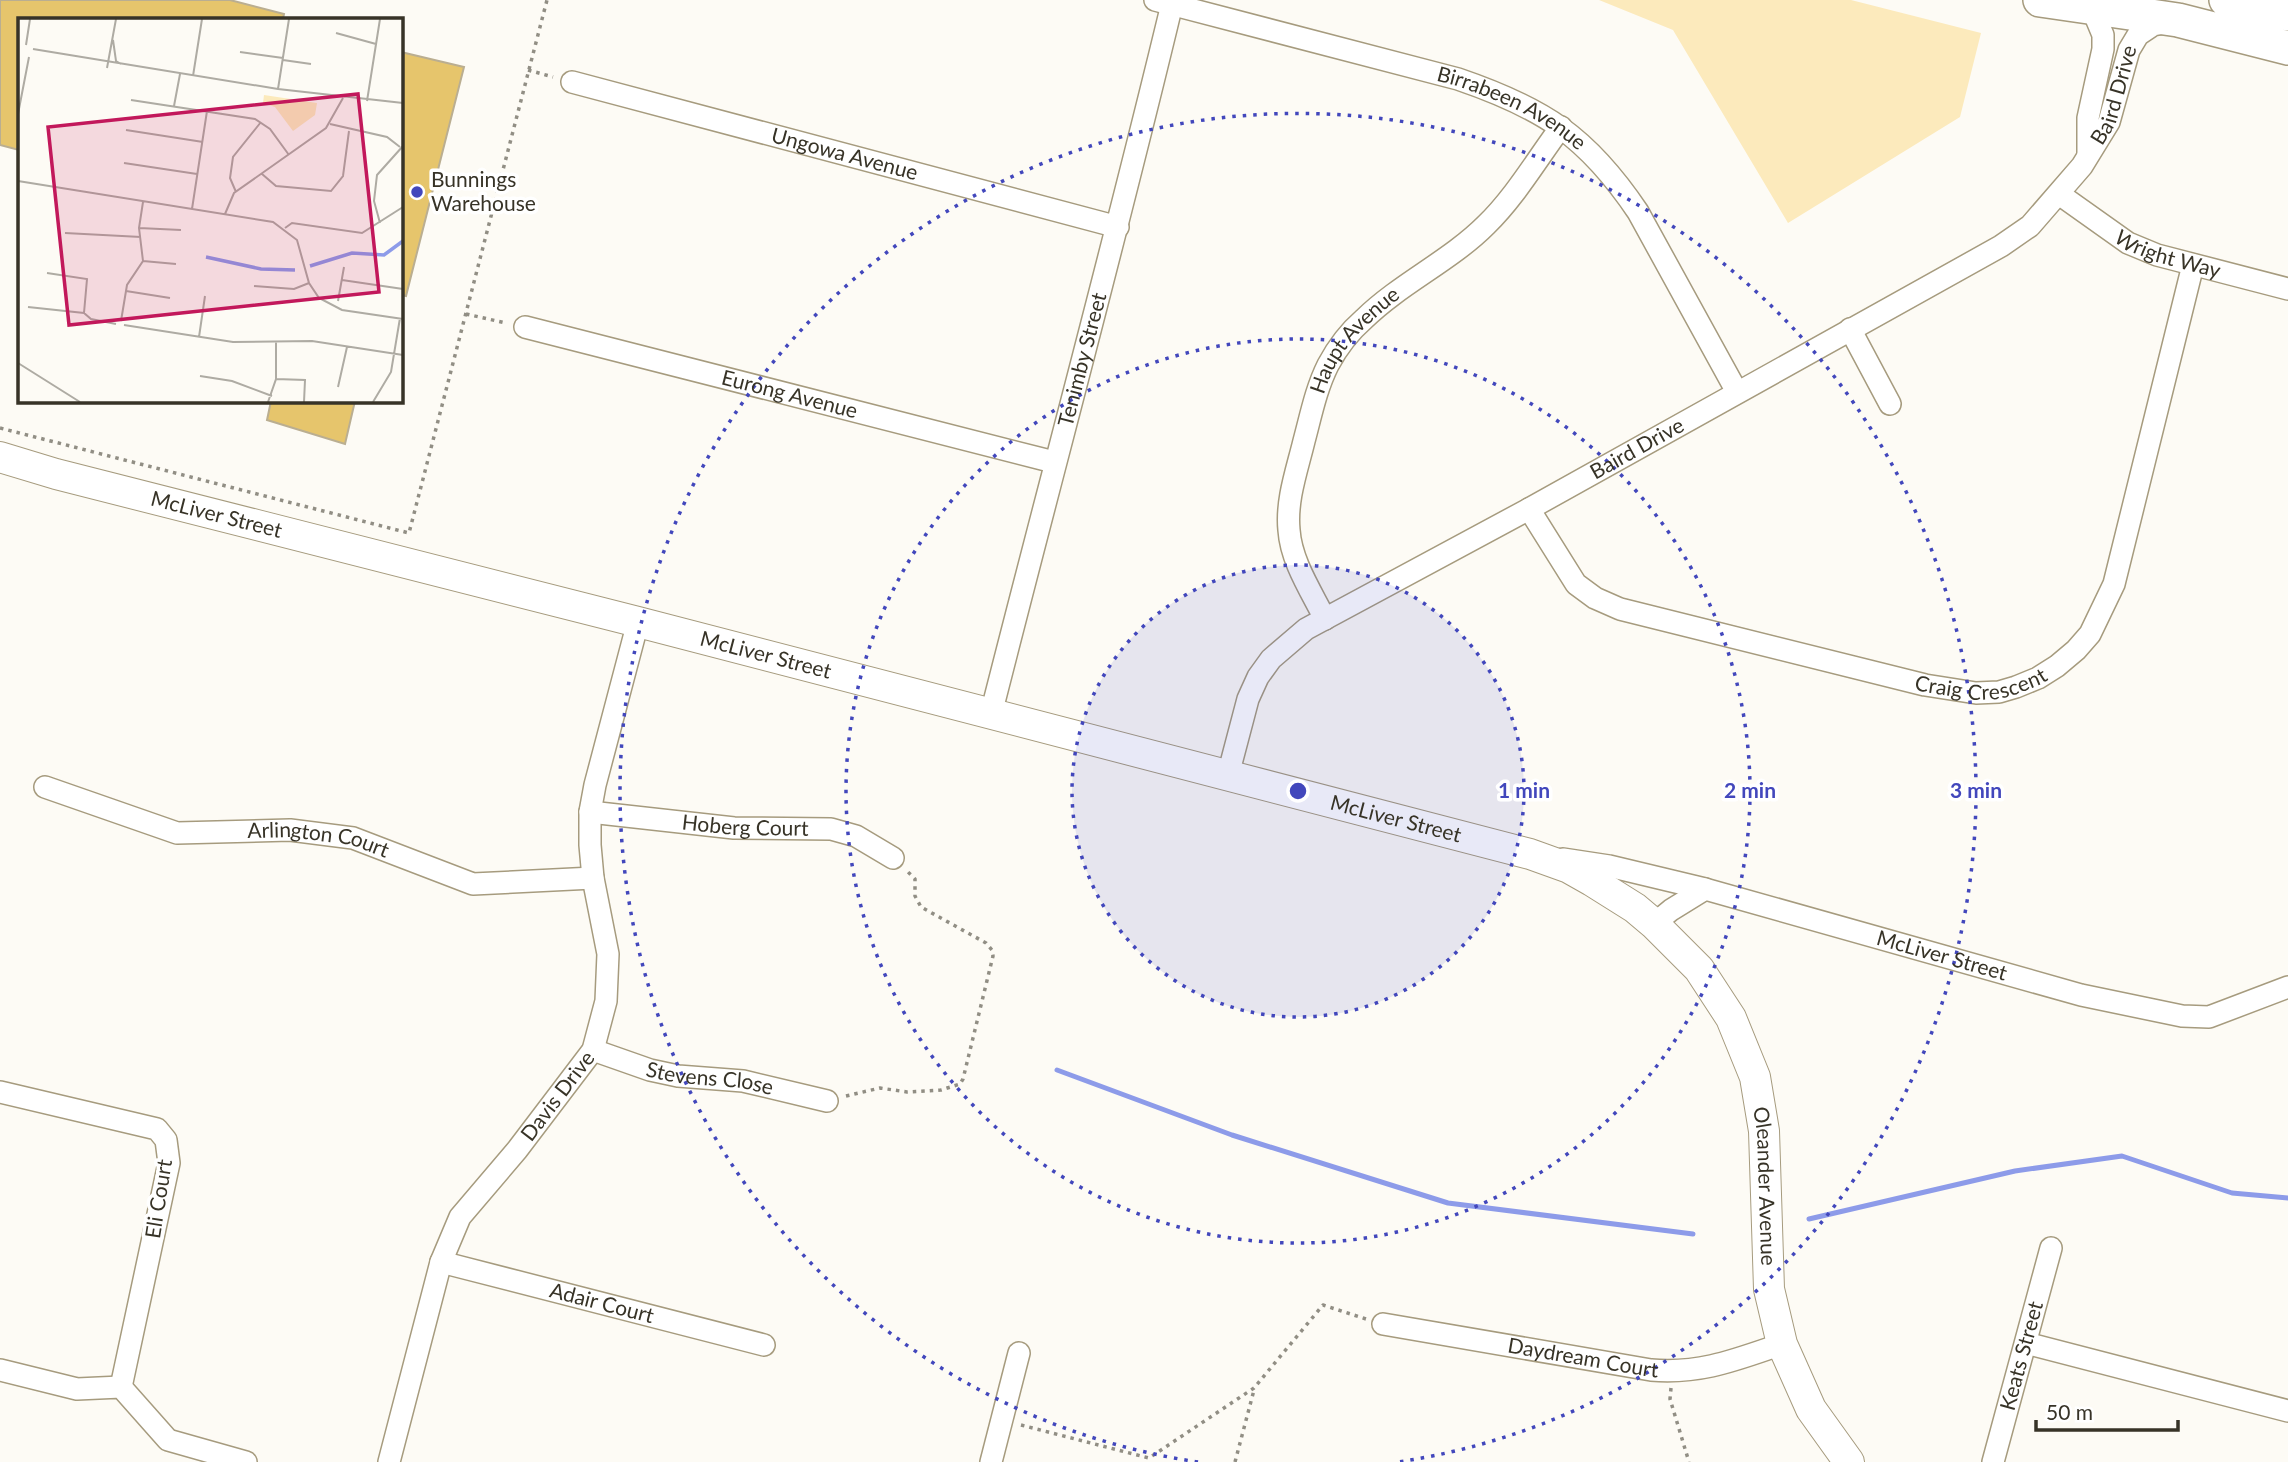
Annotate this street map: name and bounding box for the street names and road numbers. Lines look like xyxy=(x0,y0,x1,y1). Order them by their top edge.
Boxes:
street label: Baird Drive xyxy=(2084,42,2141,149)
street label: Birrabeen Avenue xyxy=(1435,60,1592,154)
street label: Ungowa Avenue xyxy=(769,122,921,184)
street label: Wright Way xyxy=(2110,224,2224,282)
street label: Haupt Avenue xyxy=(1304,281,1403,396)
street label: Tenimby Street xyxy=(1052,289,1111,429)
street label: Eurong Avenue xyxy=(719,364,861,422)
street label: Baird Drive xyxy=(1585,411,1688,484)
street label: McLiver Street xyxy=(148,485,285,542)
street label: McLiver Street xyxy=(698,625,835,683)
street label: Craig Crescent xyxy=(1913,661,2051,705)
street label: McLiver Street xyxy=(1328,789,1465,847)
street label: Hoberg Court xyxy=(681,808,809,840)
street label: Arlington Court xyxy=(247,816,393,862)
street label: McLiver Street xyxy=(1874,924,2011,985)
street label: Davis Drive xyxy=(515,1045,599,1145)
street label: Stevens Close xyxy=(644,1056,776,1099)
street label: Oleander Avenue xyxy=(1749,1105,1782,1266)
street label: Eli Court xyxy=(139,1157,176,1240)
street label: Adair Court xyxy=(547,1277,657,1327)
street label: Keats Street xyxy=(1994,1298,2047,1413)
street label: Daydream Court xyxy=(1506,1332,1660,1382)

